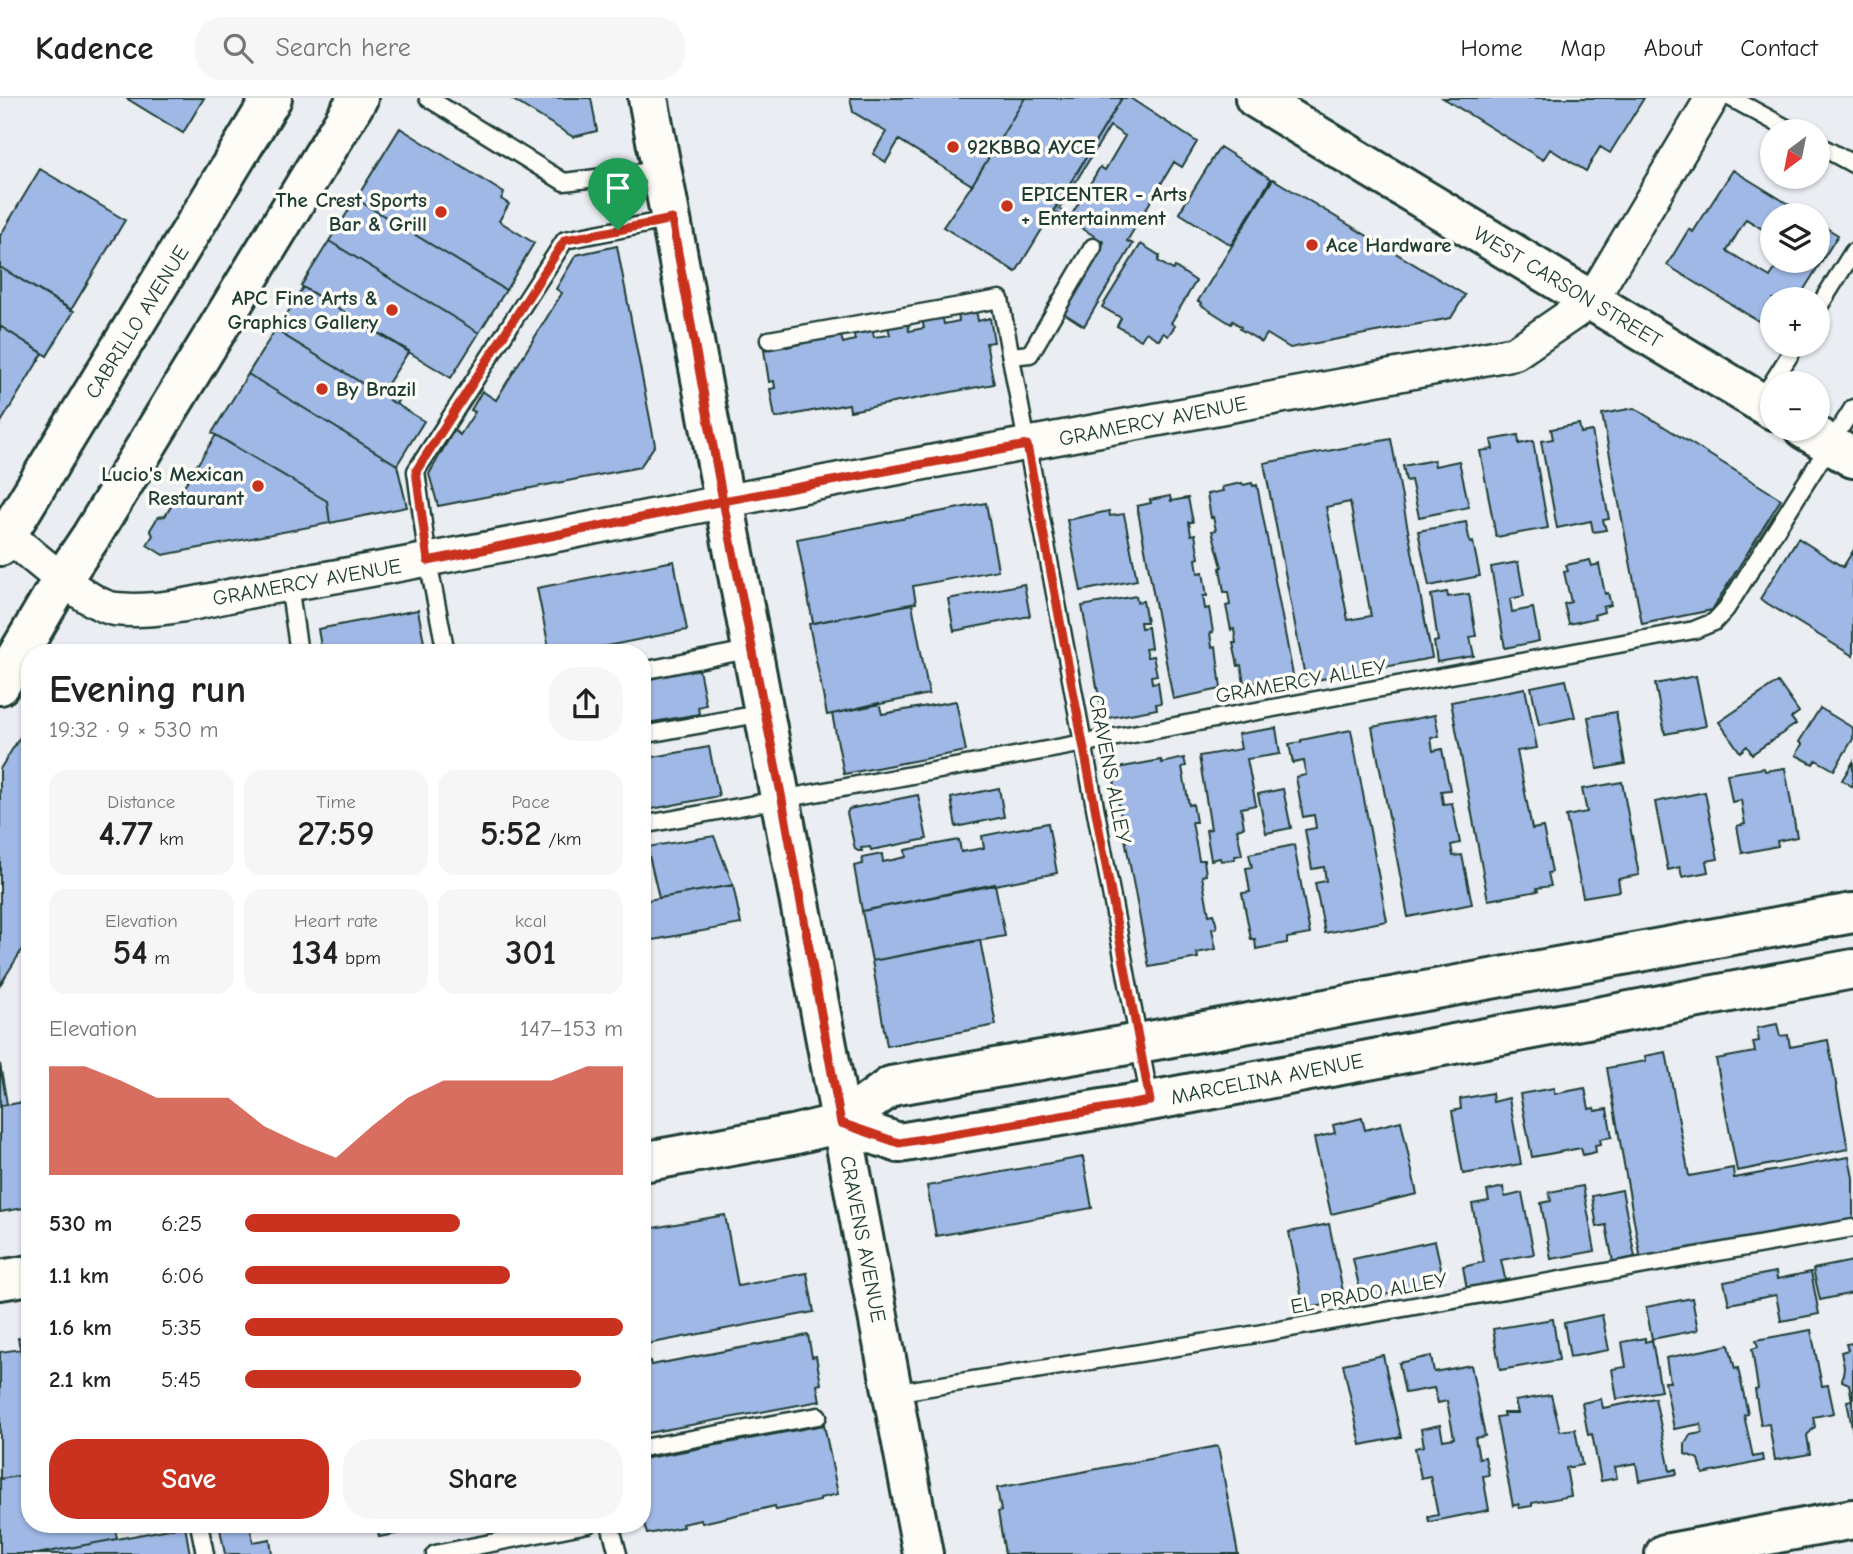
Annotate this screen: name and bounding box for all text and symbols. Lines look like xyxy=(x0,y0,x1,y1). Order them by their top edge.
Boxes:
search box xyxy=(195,17,685,80)
text: Kadence xyxy=(35,29,153,67)
icon: search xyxy=(219,29,257,67)
text: Search here xyxy=(275,33,411,63)
text: Home xyxy=(1461,34,1522,62)
text: Map xyxy=(1560,34,1606,62)
text: About xyxy=(1644,34,1702,62)
text: Contact xyxy=(1740,34,1818,62)
north arrow xyxy=(1760,119,1830,189)
map controls xyxy=(1760,119,1830,441)
place label: 92KBBQ AYCE xyxy=(967,135,1096,159)
marker: 92KBBQ AYCE xyxy=(945,139,961,155)
pin xyxy=(588,158,648,230)
icon: arrive xyxy=(599,169,637,207)
place label: EPICENTER - Arts + Entertainment xyxy=(1021,182,1187,230)
place label: The Crest Sports Bar & Grill xyxy=(276,188,427,236)
marker: EPICENTER - Arts + Entertainment xyxy=(999,198,1015,214)
button: layers xyxy=(1760,203,1830,273)
marker: The Crest Sports Bar & Grill xyxy=(433,204,449,220)
street label: WEST CARSON STREET xyxy=(1470,221,1666,353)
place label: Ace Hardware xyxy=(1326,233,1452,257)
marker: Ace Hardware xyxy=(1304,237,1320,253)
street label: CABRILLO AVENUE xyxy=(80,241,194,403)
place label: APC Fine Arts & Graphics Gallery xyxy=(227,286,378,334)
button: + xyxy=(1760,287,1830,357)
marker: APC Fine Arts & Graphics Gallery xyxy=(384,302,400,318)
button: − xyxy=(1760,371,1830,441)
place label: By Brazil xyxy=(336,377,416,401)
marker: By Brazil xyxy=(314,381,330,397)
street label: GRAMERCY AVENUE xyxy=(1057,391,1249,451)
place label: Lucio's Mexican Restaurant xyxy=(101,462,245,510)
marker: Lucio's Mexican Restaurant xyxy=(250,478,266,494)
street label: GRAMERCY AVENUE xyxy=(211,554,403,610)
street label: GRAMERCY ALLEY xyxy=(1214,654,1389,708)
button: share xyxy=(549,667,623,741)
text: Evening run xyxy=(49,668,246,712)
street label: CRAVENS ALLEY xyxy=(1084,692,1136,846)
text: 19:32 · 9 × 530 m xyxy=(49,716,219,743)
text: Distance xyxy=(107,791,175,813)
text: Time xyxy=(316,791,356,813)
text: Pace xyxy=(512,791,550,813)
text: 4.77 xyxy=(99,813,153,854)
text: 27:59 xyxy=(298,813,374,854)
text: 5:52 xyxy=(480,813,542,854)
text: km xyxy=(153,828,184,850)
text: /km xyxy=(542,828,581,850)
text: Elevation xyxy=(105,910,178,932)
text: Heart rate xyxy=(294,910,378,932)
text: kcal xyxy=(515,910,547,932)
text: 54 xyxy=(113,932,148,973)
text: 134 xyxy=(291,932,339,973)
text: 301 xyxy=(505,932,556,973)
text: m xyxy=(148,947,170,969)
text: bpm xyxy=(339,947,381,969)
text: Elevation xyxy=(49,1015,137,1042)
text: 147–153 m xyxy=(520,1015,623,1042)
street label: MARCELINA AVENUE xyxy=(1169,1049,1365,1109)
street label: CRAVENS AVENUE xyxy=(835,1154,891,1324)
text: 530 m xyxy=(49,1210,112,1237)
text: 6:25 xyxy=(161,1210,202,1237)
text: 1.1 km xyxy=(49,1262,109,1289)
text: 6:06 xyxy=(161,1262,204,1289)
street label: EL PRADO ALLEY xyxy=(1289,1267,1450,1319)
text: 1.6 km xyxy=(49,1314,112,1341)
text: 5:35 xyxy=(161,1314,202,1341)
text: 2.1 km xyxy=(49,1366,111,1393)
text: 5:45 xyxy=(161,1366,201,1393)
button: Save xyxy=(49,1439,329,1519)
button: Share xyxy=(343,1439,623,1519)

